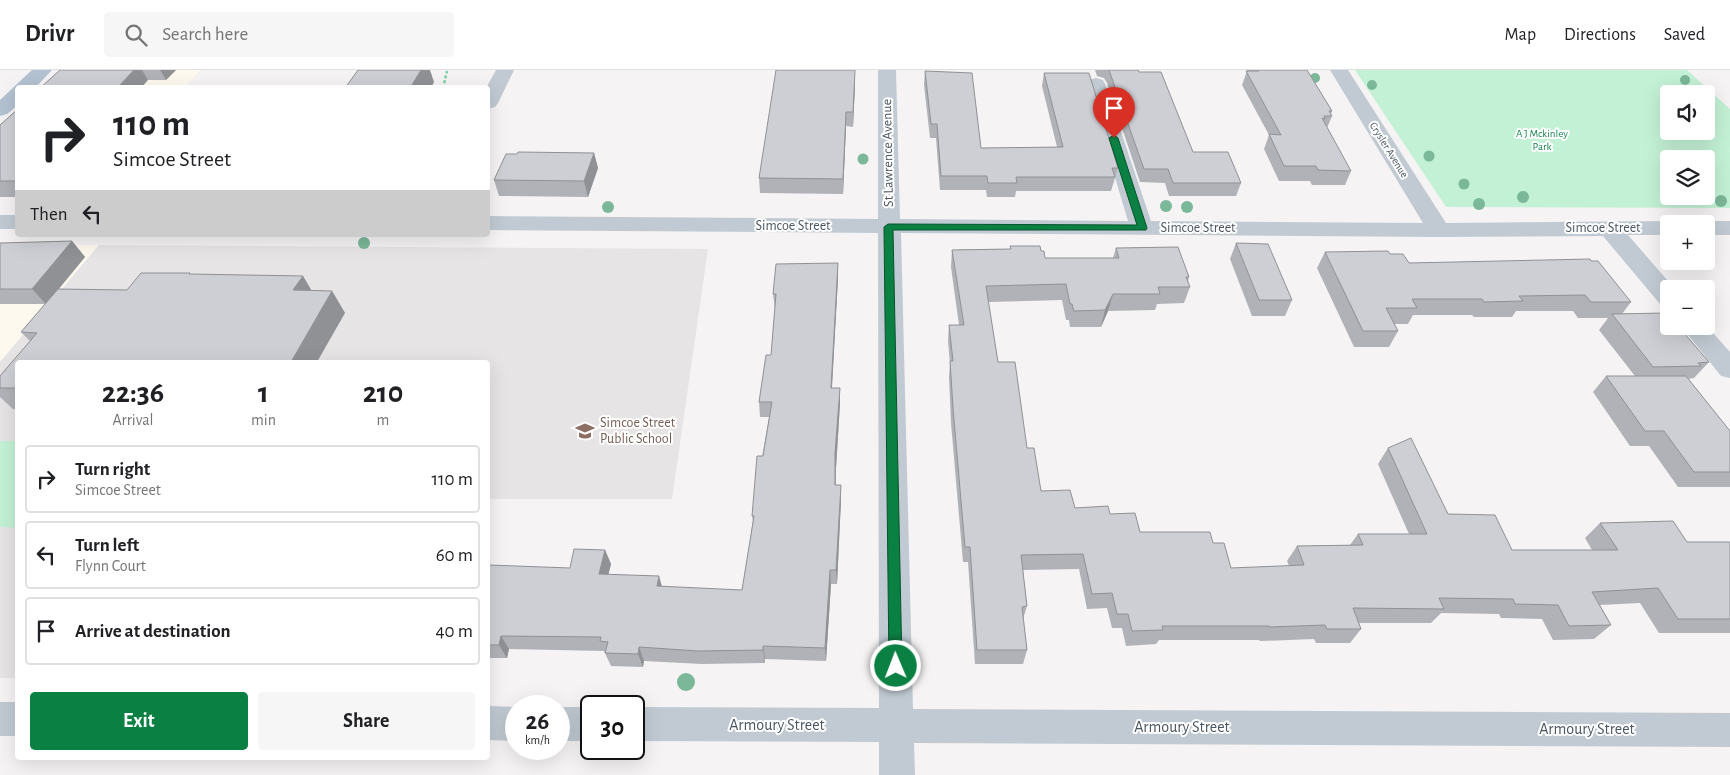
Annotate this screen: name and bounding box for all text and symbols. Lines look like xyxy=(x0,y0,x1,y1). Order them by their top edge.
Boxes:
search box xyxy=(104,12,454,57)
icon: search xyxy=(122,21,150,49)
text: Drivr xyxy=(25,22,74,46)
text: Search here xyxy=(162,25,248,44)
text: Map xyxy=(1505,26,1536,44)
text: Directions xyxy=(1564,26,1636,44)
text: Saved xyxy=(1664,26,1705,44)
map controls xyxy=(1660,85,1715,335)
button: sound xyxy=(1660,85,1715,140)
pin xyxy=(1093,87,1135,138)
icon: arrive xyxy=(1100,94,1128,122)
street label: St Lawrence Avenue xyxy=(880,99,896,207)
icon: right xyxy=(30,105,95,170)
text: 110 m xyxy=(113,107,190,142)
street label: Crysler Avenue xyxy=(1368,120,1410,180)
park label: A J Mckinley Park xyxy=(1516,128,1568,152)
text: Simcoe Street xyxy=(113,148,231,170)
button: layers xyxy=(1660,150,1715,205)
icon: left xyxy=(78,200,106,228)
text: Then xyxy=(30,205,68,224)
button: + xyxy=(1660,215,1715,270)
street label: Simcoe Street xyxy=(755,219,831,233)
street label: Simcoe Street xyxy=(1160,221,1236,235)
street label: Simcoe Street xyxy=(1565,221,1641,235)
button: − xyxy=(1660,280,1715,335)
text: 22:36 xyxy=(102,378,164,408)
text: 1 xyxy=(258,378,269,408)
text: 210 xyxy=(363,378,403,408)
text: Arrival xyxy=(112,412,154,428)
text: min xyxy=(251,412,276,428)
text: m xyxy=(377,412,389,428)
place label: Simcoe Street Public School xyxy=(600,416,676,446)
school or university icon: Simcoe Street Public School xyxy=(574,420,596,442)
text: Turn right xyxy=(75,460,150,479)
icon: right xyxy=(32,465,60,493)
text: 110 m xyxy=(432,470,473,489)
text: Simcoe Street xyxy=(75,482,161,498)
text: Turn left xyxy=(75,536,139,555)
icon: left xyxy=(32,541,60,569)
text: 60 m xyxy=(436,546,473,565)
text: Flynn Court xyxy=(75,558,146,574)
icon: arrive xyxy=(32,617,60,645)
text: Arrive at destination xyxy=(75,622,231,641)
text: 40 m xyxy=(435,622,473,641)
position arrow xyxy=(869,639,921,691)
button: Exit xyxy=(30,692,248,750)
button: Share xyxy=(258,692,475,750)
speed limit sign: 30 xyxy=(580,695,645,760)
text: 26 xyxy=(526,709,549,734)
street label: Armoury Street xyxy=(729,717,825,734)
street label: Armoury Street xyxy=(1134,719,1230,736)
street label: Armoury Street xyxy=(1539,721,1635,738)
text: km/h xyxy=(525,734,550,746)

